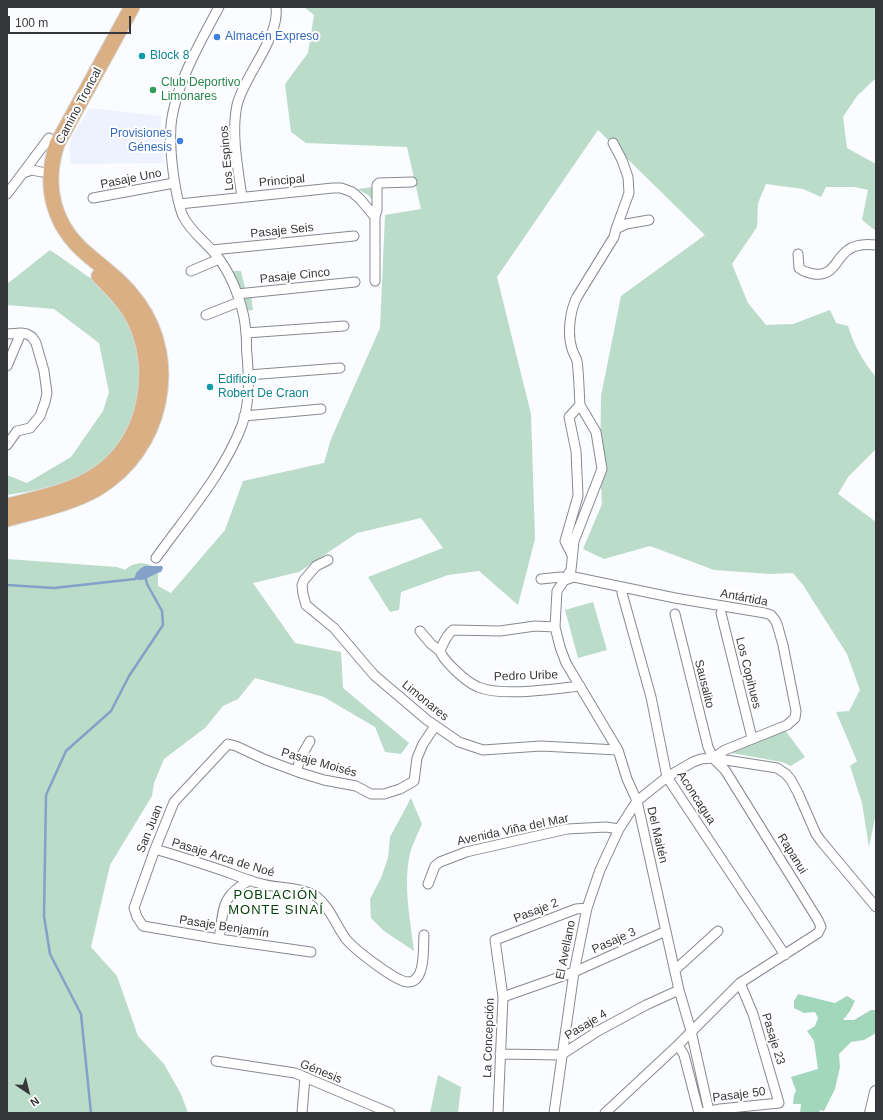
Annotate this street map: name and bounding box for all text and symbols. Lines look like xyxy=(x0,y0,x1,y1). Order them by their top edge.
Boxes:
scale bar xyxy=(10,8,133,34)
text: 100 m xyxy=(15,16,48,30)
place label: Almacén Expreso xyxy=(225,30,319,44)
marker: Almacén Expreso xyxy=(212,32,222,42)
place label: Block 8 xyxy=(150,49,189,63)
marker: Block 8 xyxy=(137,51,147,61)
street label: Camino Troncal xyxy=(53,65,105,147)
place label: Club Deportivo Limonares xyxy=(161,76,240,104)
marker: Club Deportivo Limonares xyxy=(148,85,158,95)
street label: Los Espinos xyxy=(217,125,237,191)
place label: Provisiones Génesis xyxy=(110,127,172,155)
marker: Provisiones Génesis xyxy=(175,136,185,146)
street label: Pasaje Uno xyxy=(99,166,163,192)
street label: Principal xyxy=(258,172,306,190)
street label: Pasaje Seis xyxy=(250,221,314,241)
street label: Pasaje Cinco xyxy=(259,265,331,287)
place label: Edificio Robert De Craon xyxy=(218,373,309,401)
marker: Edificio Robert De Craon xyxy=(205,382,215,392)
street label: Antártida xyxy=(719,586,769,610)
street label: Los Copihues xyxy=(732,636,764,710)
street label: Sausalito xyxy=(691,658,717,710)
street label: Pedro Uribe xyxy=(494,668,558,684)
street label: Limonares xyxy=(399,678,451,724)
street label: Pasaje Moisés xyxy=(280,745,358,781)
street label: Aconcagua xyxy=(674,769,718,827)
street label: San Juan xyxy=(134,803,166,855)
street label: Del Maitén xyxy=(644,805,670,865)
street label: Avenida Viña del Mar xyxy=(456,811,570,849)
street label: Rapanui xyxy=(774,831,810,877)
street label: Pasaje Arca de Noé xyxy=(170,836,276,880)
district label: POBLACIÓN MONTE SINAÍ xyxy=(228,887,324,918)
street label: Pasaje 2 xyxy=(512,896,560,926)
street label: Pasaje Benjamín xyxy=(178,913,270,941)
street label: El Avellano xyxy=(553,919,579,981)
street label: Pasaje 3 xyxy=(590,925,638,957)
street label: La Concepción xyxy=(480,998,498,1078)
street label: Pasaje 4 xyxy=(562,1007,610,1043)
street label: Pasaje 23 xyxy=(758,1011,788,1067)
street label: Génesis xyxy=(298,1057,344,1087)
north arrow xyxy=(8,1072,48,1112)
street label: Pasaje 50 xyxy=(712,1085,766,1105)
text: N xyxy=(28,1095,42,1109)

